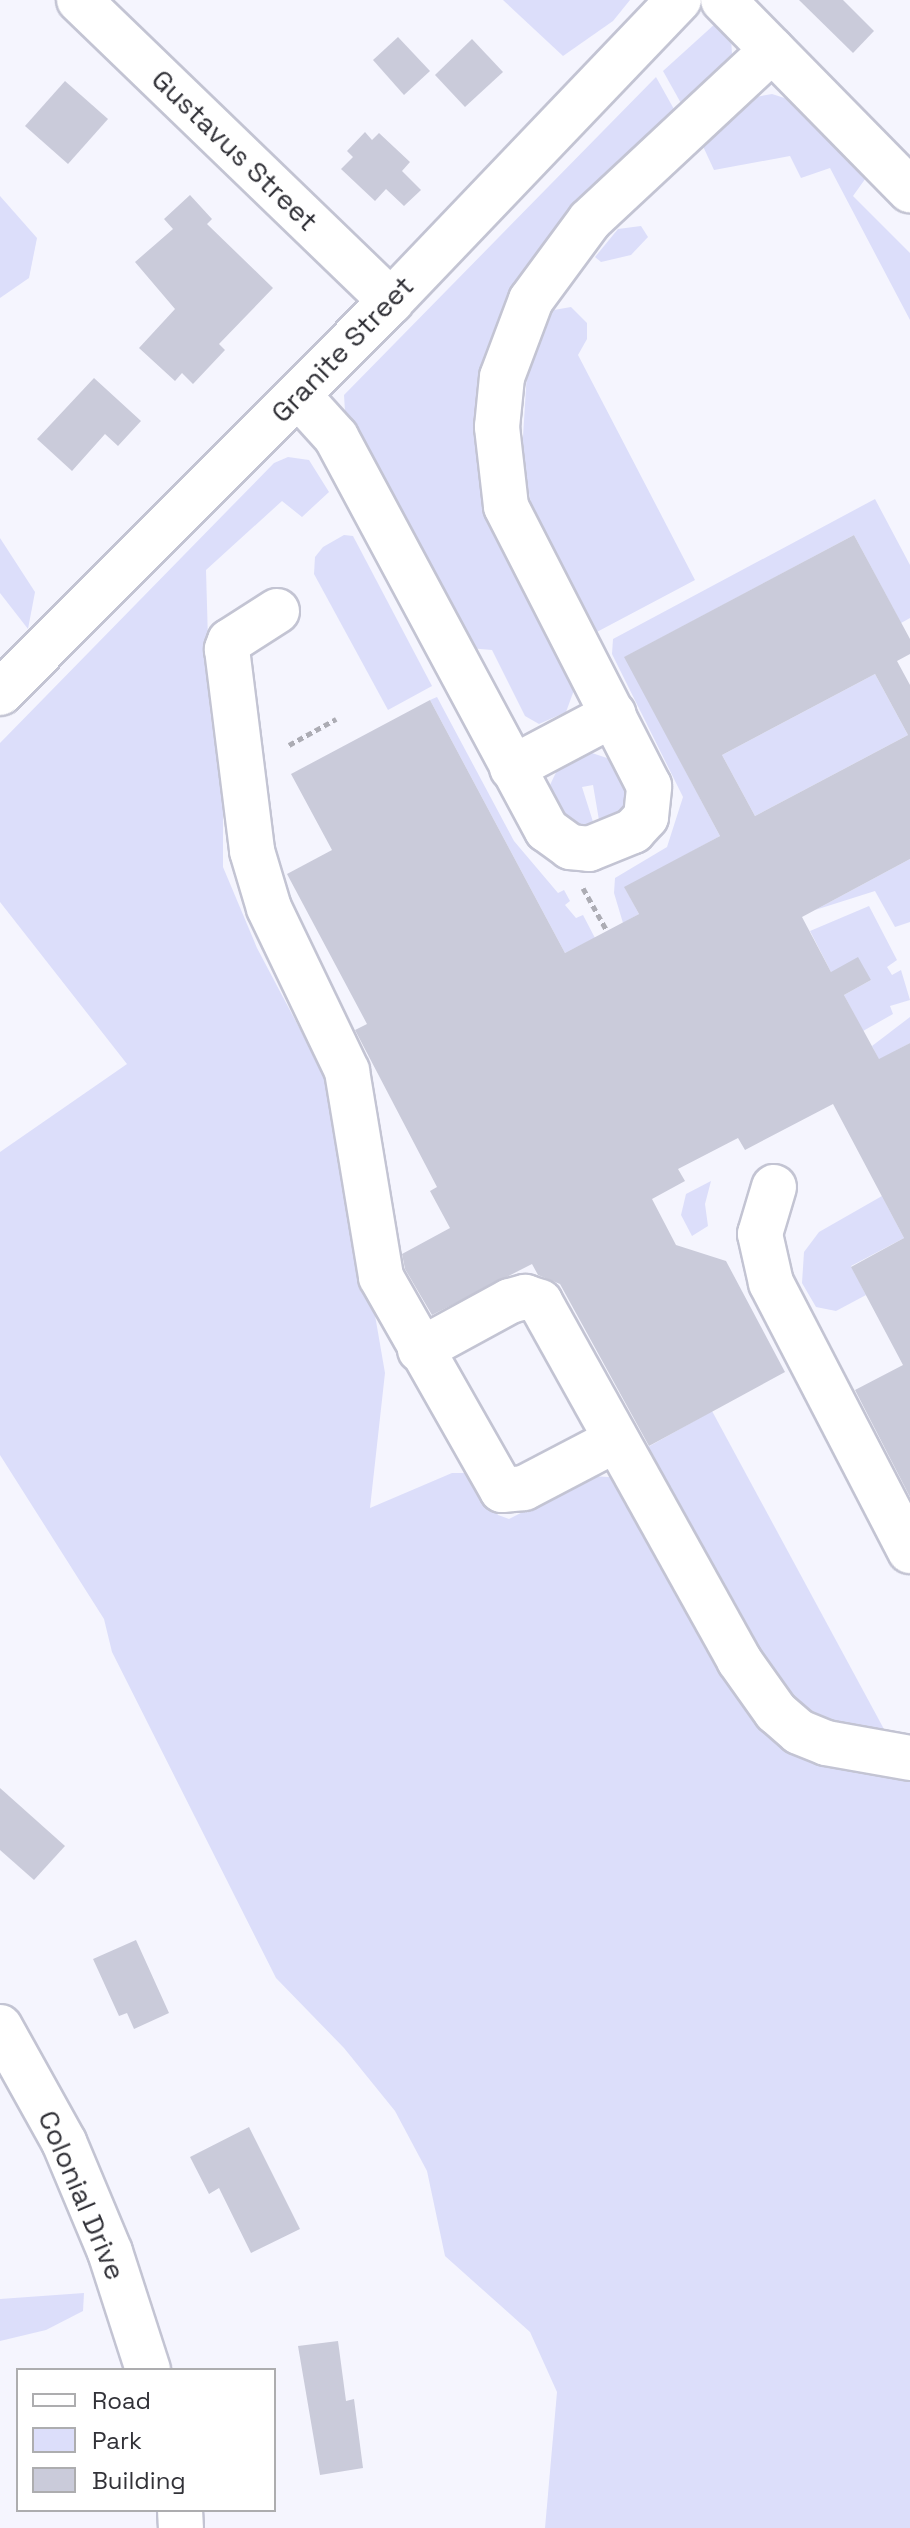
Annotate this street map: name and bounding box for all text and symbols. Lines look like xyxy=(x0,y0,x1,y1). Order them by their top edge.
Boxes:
street label: Gustavus Street xyxy=(145,62,325,238)
street label: Granite Street xyxy=(264,269,420,429)
street label: Colonial Drive xyxy=(31,2105,133,2285)
legend xyxy=(16,2368,276,2512)
text: Road xyxy=(92,2385,151,2416)
text: Park xyxy=(92,2425,142,2456)
text: Building xyxy=(92,2465,186,2496)

